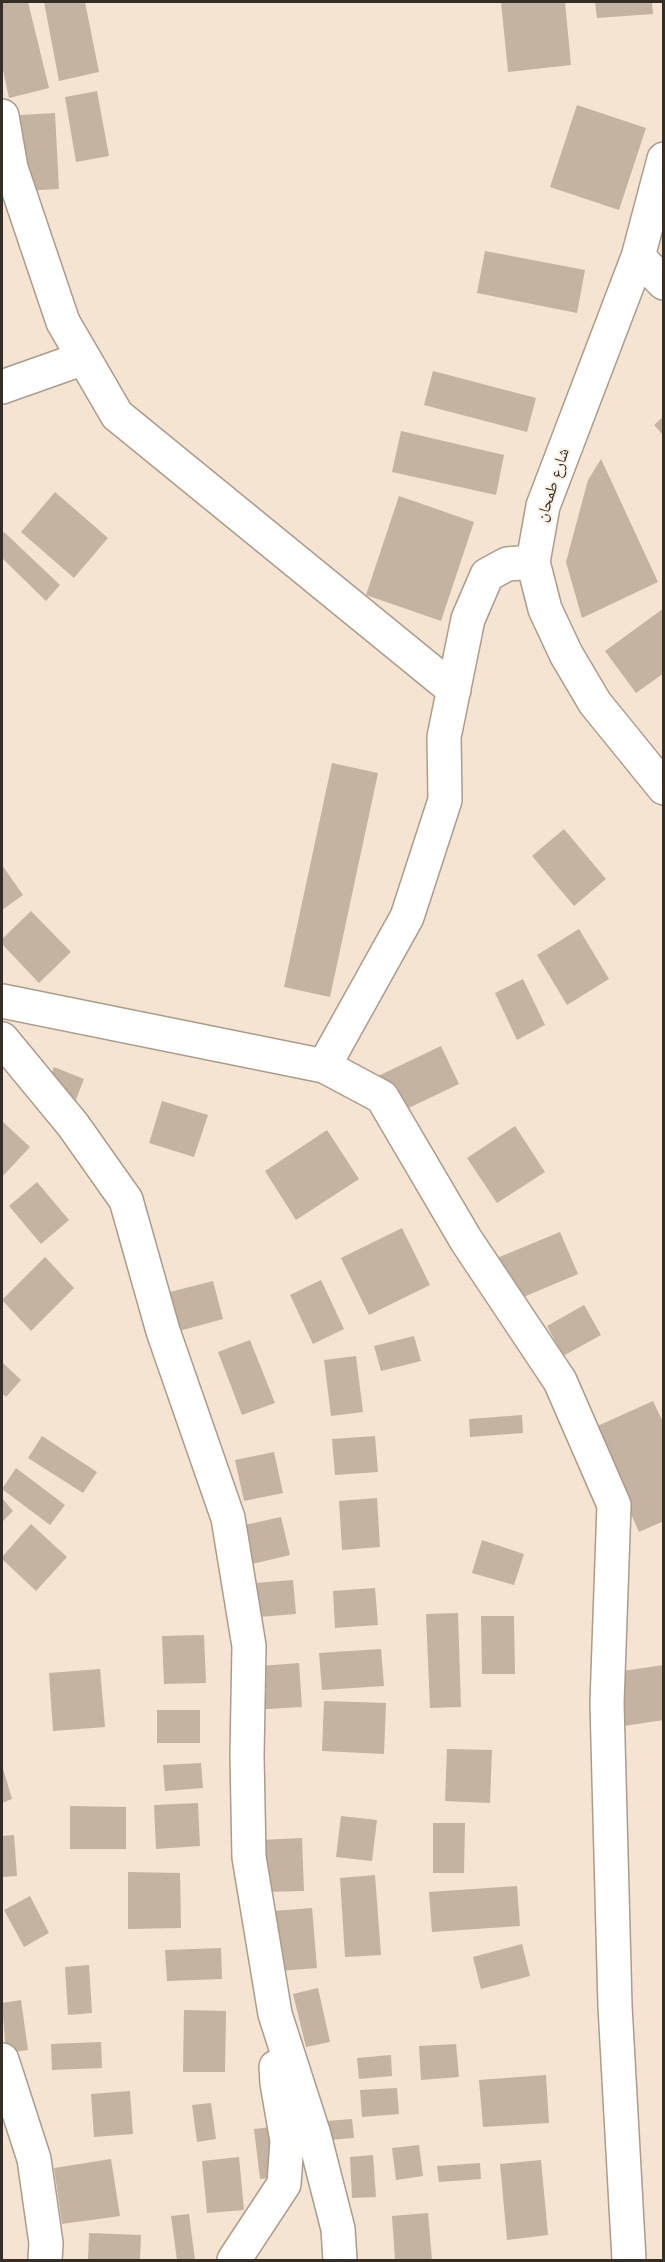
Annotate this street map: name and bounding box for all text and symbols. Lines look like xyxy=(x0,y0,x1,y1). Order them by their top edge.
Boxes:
street label: شارع طمحان xyxy=(532,446,574,524)

